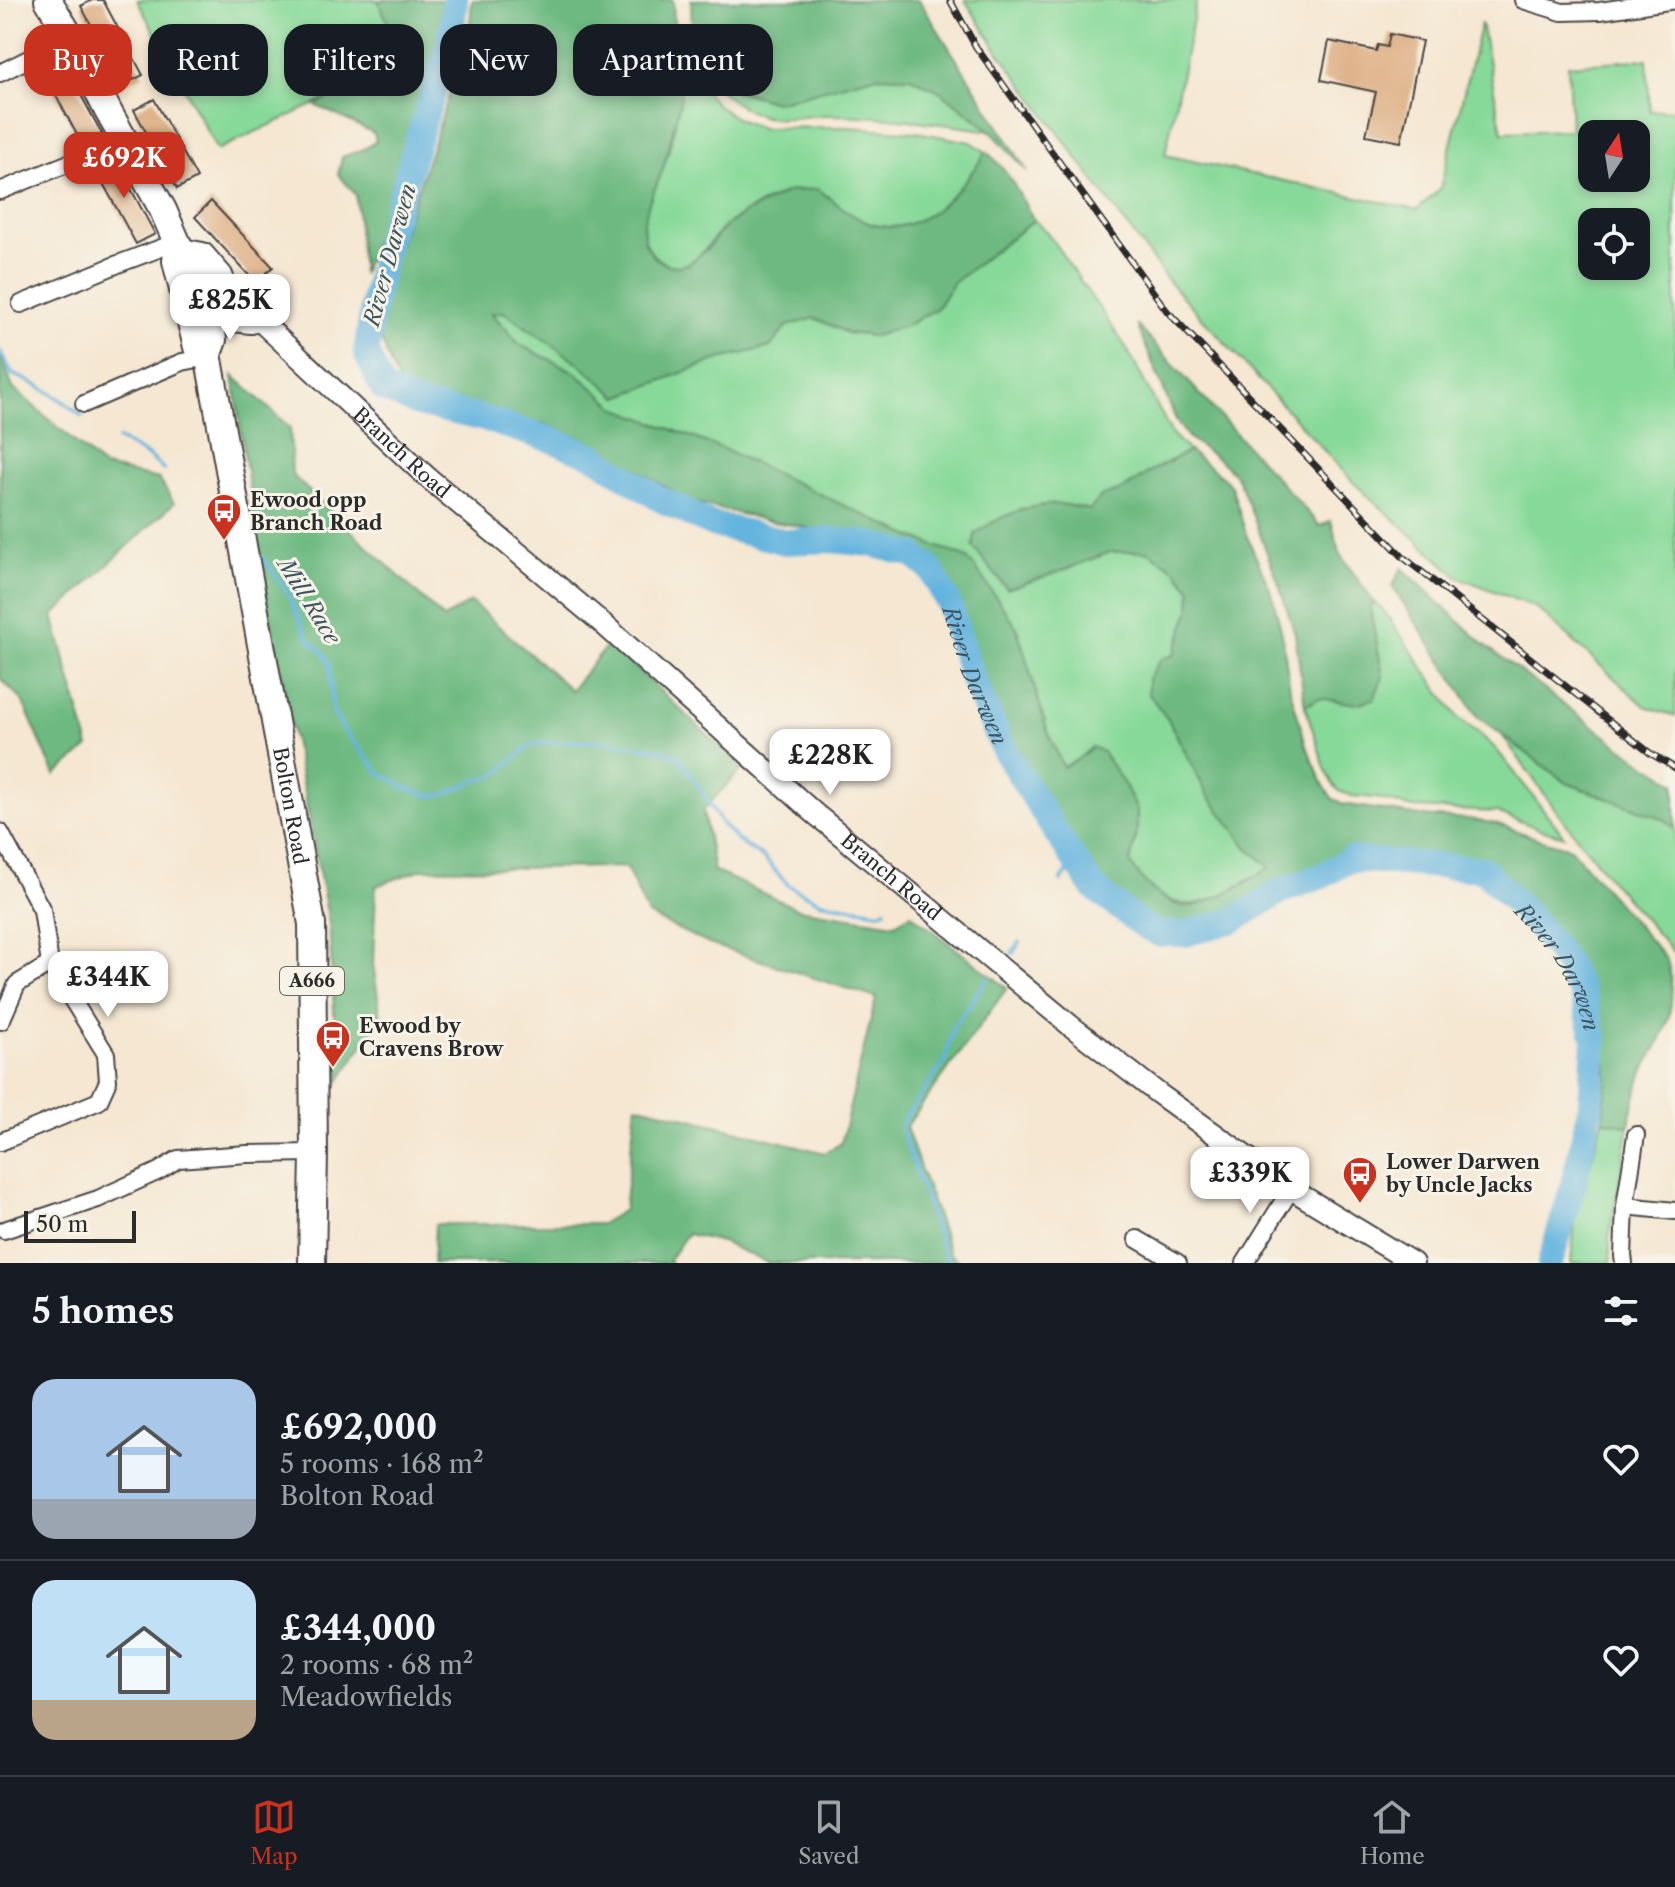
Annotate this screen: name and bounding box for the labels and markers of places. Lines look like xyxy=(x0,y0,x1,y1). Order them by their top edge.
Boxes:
pin: £692K xyxy=(68,132,180,200)
pin: £825K xyxy=(174,274,286,342)
place label: Ewood opp Branch Road xyxy=(250,488,383,535)
bus stop icon: Ewood opp Branch Road xyxy=(205,492,243,542)
pin: £228K xyxy=(774,729,886,797)
pin: £344K xyxy=(52,951,164,1019)
place label: Ewood by Cravens Brow xyxy=(359,1014,504,1061)
bus stop icon: Ewood by Cravens Brow xyxy=(314,1019,352,1069)
pin: £339K xyxy=(1194,1147,1306,1215)
place label: Lower Darwen by Uncle Jacks xyxy=(1385,1150,1540,1197)
bus stop icon: Lower Darwen by Uncle Jacks xyxy=(1341,1155,1379,1205)

